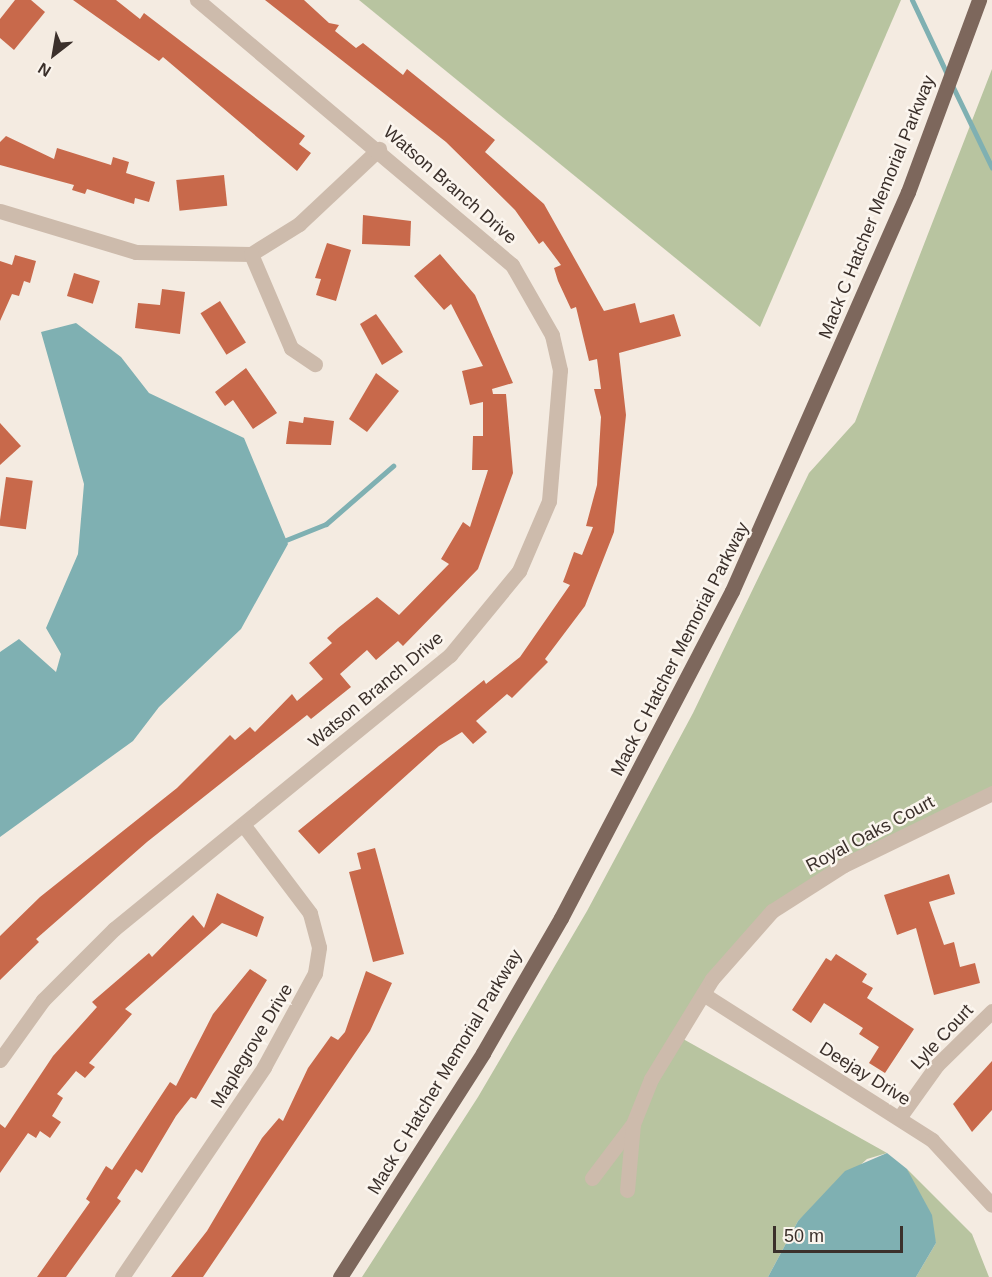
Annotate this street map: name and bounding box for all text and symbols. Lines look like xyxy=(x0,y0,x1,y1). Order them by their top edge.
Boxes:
north arrow xyxy=(24,24,84,84)
text: N xyxy=(35,60,54,80)
street label: Mack C Hatcher Memorial Parkway xyxy=(814,72,940,342)
street label: Watson Branch Drive xyxy=(379,121,521,249)
street label: Mack C Hatcher Memorial Parkway xyxy=(606,518,754,780)
street label: Watson Branch Drive xyxy=(304,627,448,753)
street label: Royal Oaks Court xyxy=(802,791,938,877)
street label: Mack C Hatcher Memorial Parkway xyxy=(363,946,527,1198)
street label: Maplegrove Drive xyxy=(206,980,298,1112)
street label: Lyle Court xyxy=(906,1000,978,1074)
street label: Deejay Drive xyxy=(816,1038,914,1110)
scale bar xyxy=(776,1214,906,1252)
text: 50 m xyxy=(784,1226,824,1246)

